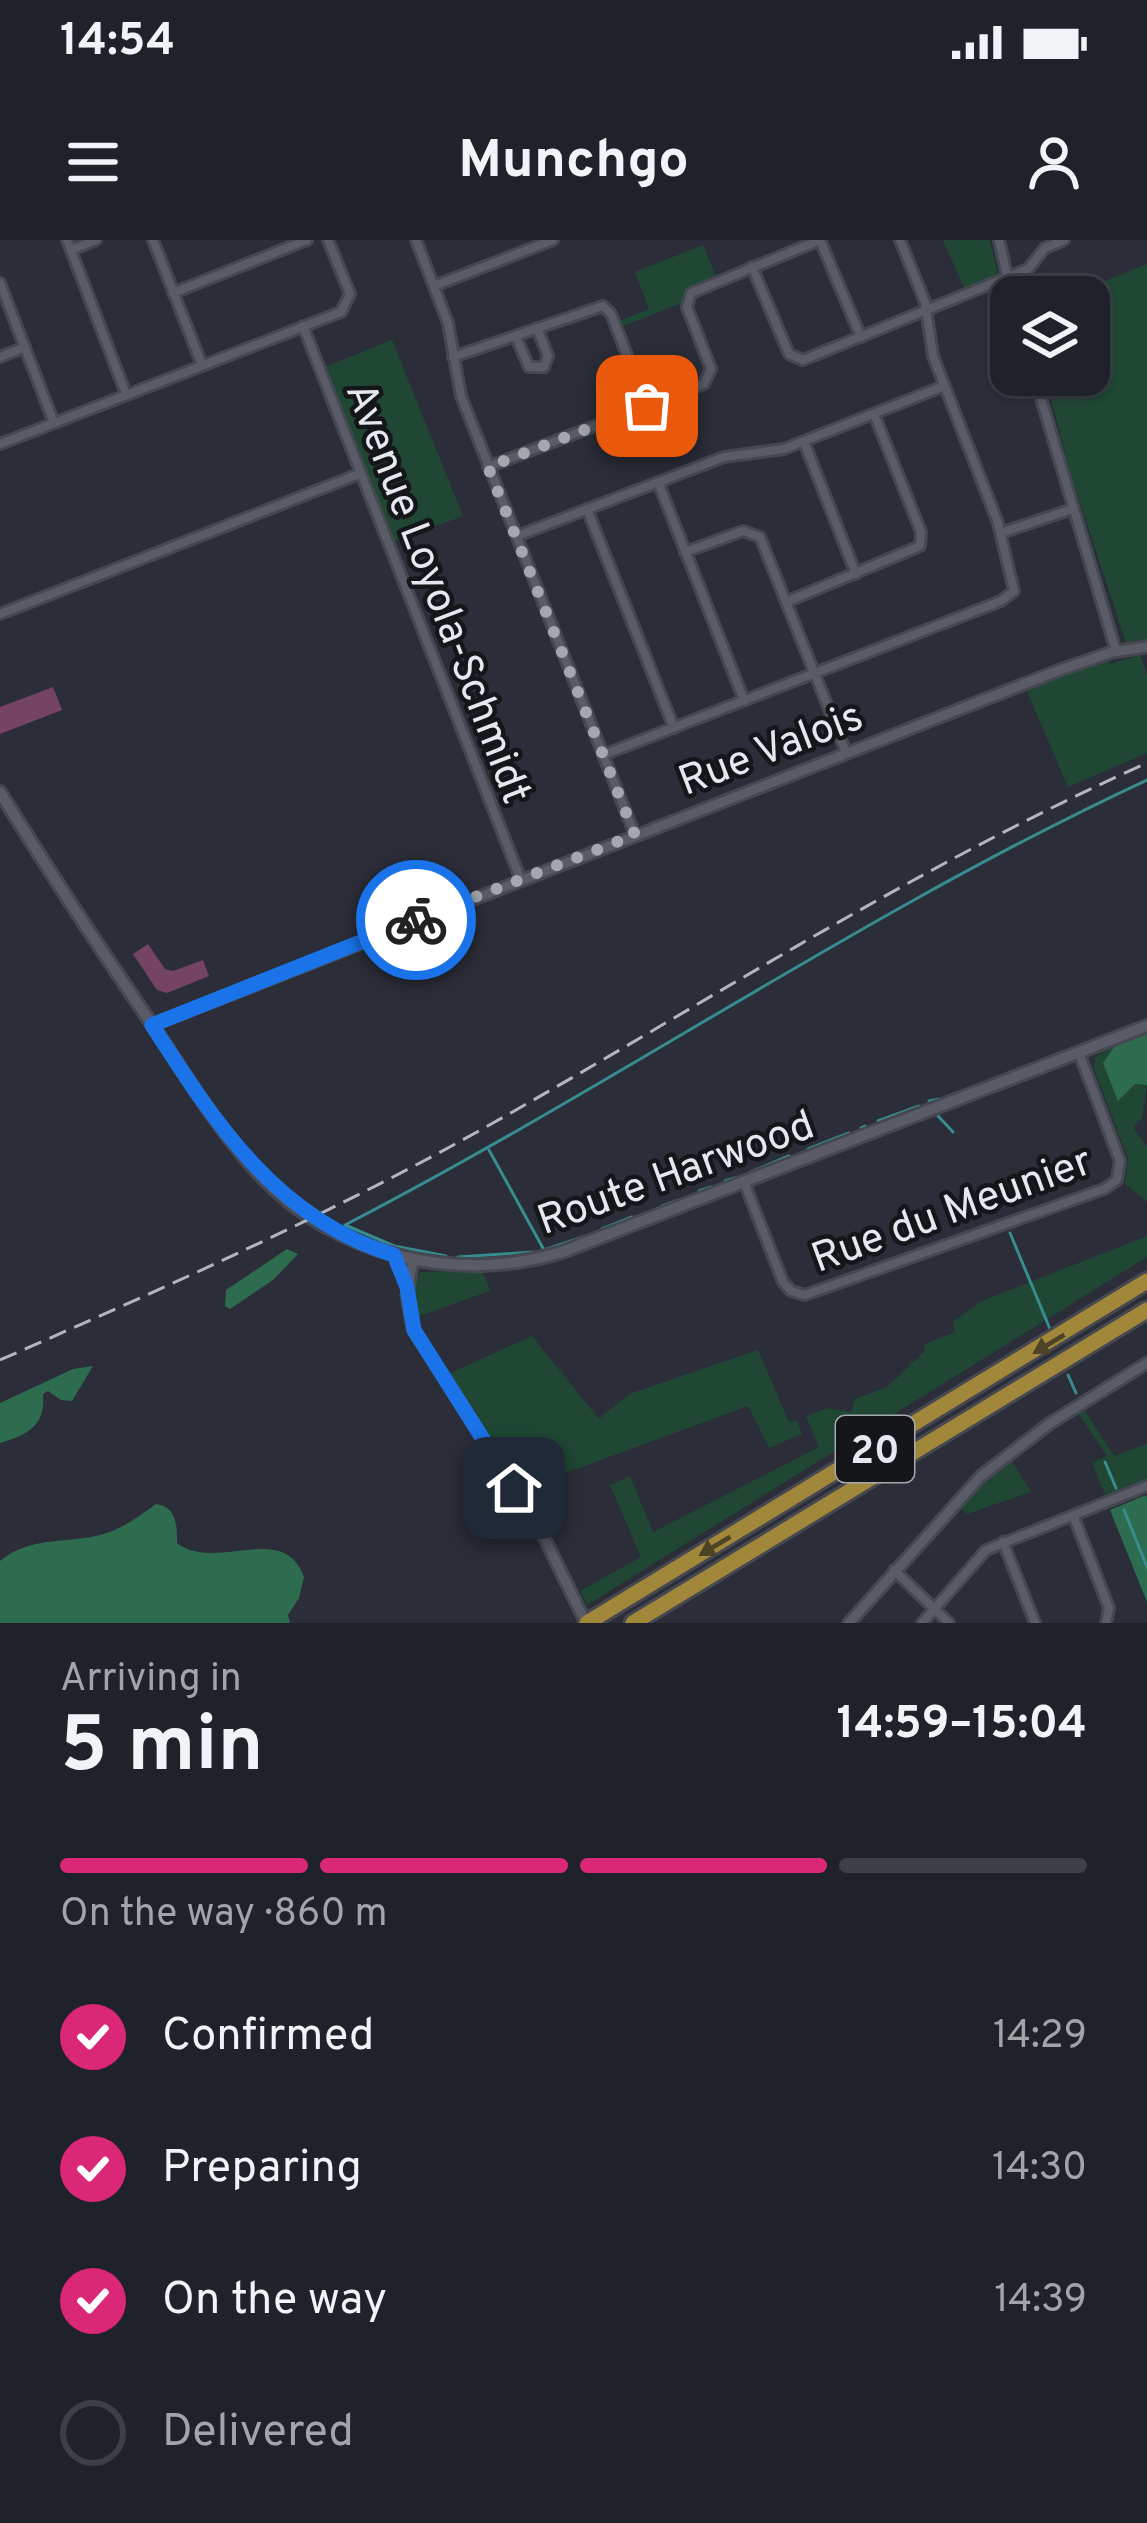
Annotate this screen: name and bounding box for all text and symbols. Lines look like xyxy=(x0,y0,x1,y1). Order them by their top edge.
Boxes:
text: 14:54 xyxy=(60,14,175,71)
text: Munchgo xyxy=(458,128,689,197)
icon: menu xyxy=(60,129,126,195)
icon: person xyxy=(1021,129,1087,195)
map controls xyxy=(990,276,1110,396)
button: layers xyxy=(990,276,1110,396)
pin xyxy=(596,355,698,457)
icon: bag xyxy=(614,373,680,439)
street label: Avenue Loyola-Schmidt xyxy=(331,375,541,812)
street label: Rue Valois xyxy=(672,692,871,811)
courier xyxy=(356,860,476,980)
icon: bike xyxy=(383,887,449,953)
street label: Route Harwood xyxy=(531,1101,822,1250)
street label: Rue du Meunier xyxy=(805,1137,1100,1287)
one-way arrow xyxy=(1032,1332,1065,1354)
road number: 20 xyxy=(836,1416,914,1482)
pin xyxy=(463,1437,565,1539)
icon: home xyxy=(481,1455,547,1521)
one-way arrow xyxy=(698,1535,732,1556)
text: Arriving in xyxy=(60,1656,242,1705)
text: 14:59–15:04 xyxy=(836,1697,1087,1754)
text: 5 min xyxy=(60,1700,264,1799)
text: On the way · 860 m xyxy=(60,1891,388,1940)
icon: check xyxy=(60,2004,126,2070)
text: Confirmed xyxy=(162,2009,374,2066)
text: 14:29 xyxy=(993,2013,1087,2062)
icon: check xyxy=(60,2136,126,2202)
text: Preparing xyxy=(162,2141,362,2198)
text: 14:30 xyxy=(992,2145,1087,2194)
icon: check xyxy=(60,2268,126,2334)
text: On the way xyxy=(162,2273,387,2330)
text: 14:39 xyxy=(994,2277,1087,2326)
text: Delivered xyxy=(162,2405,354,2462)

